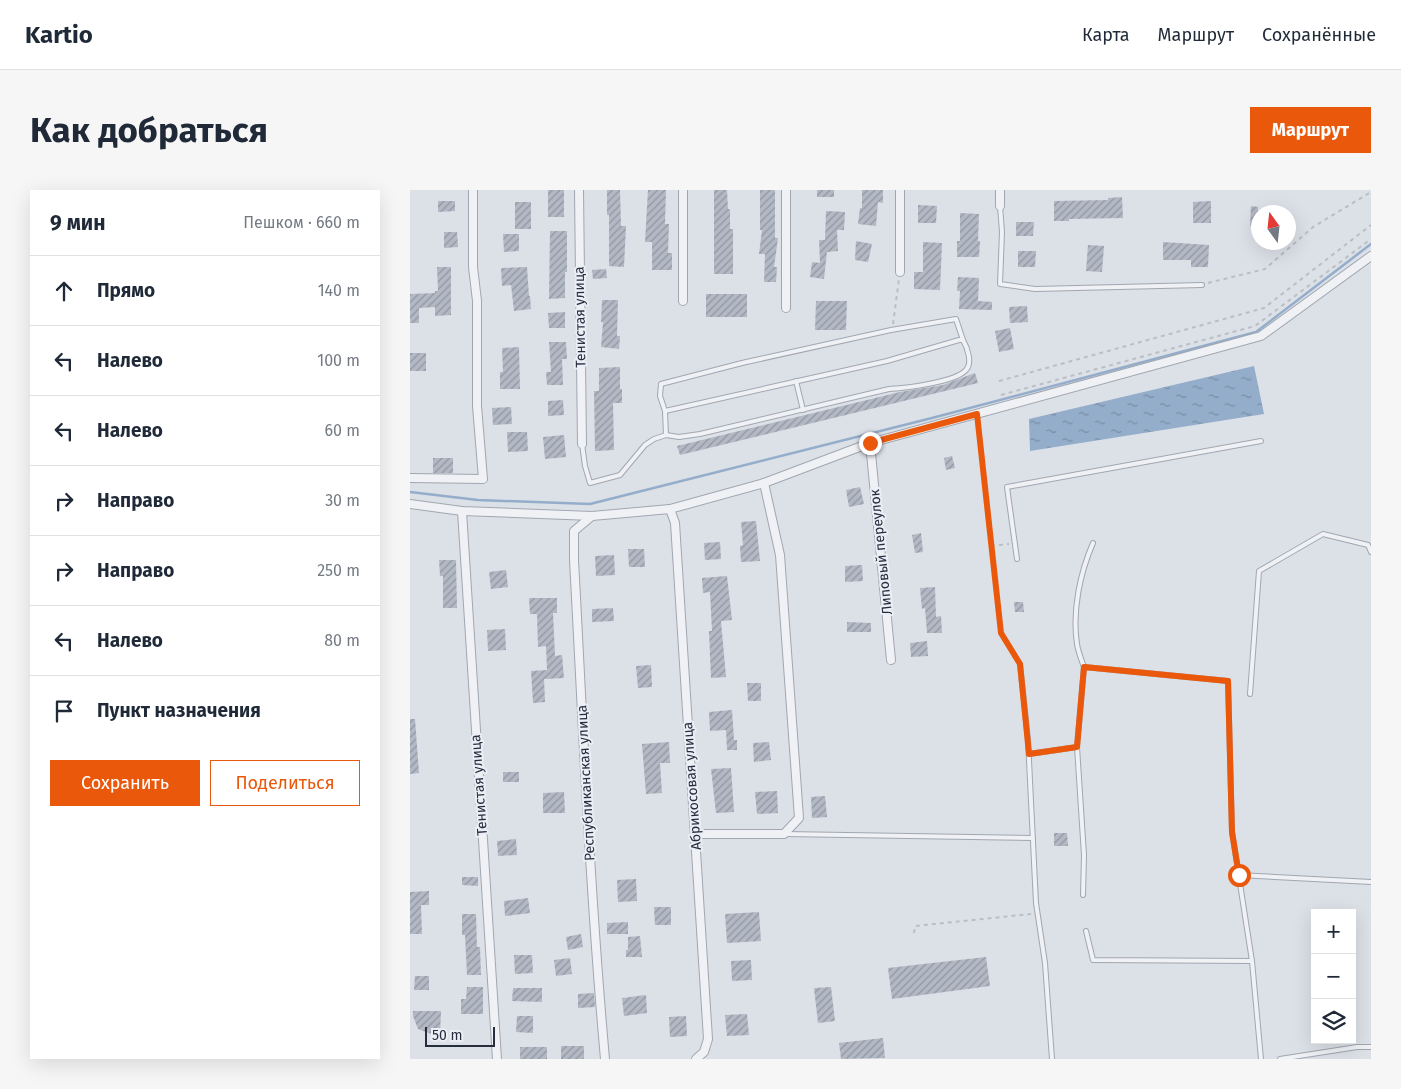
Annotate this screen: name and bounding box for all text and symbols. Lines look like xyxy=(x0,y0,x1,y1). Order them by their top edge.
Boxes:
text: Kartio xyxy=(25,21,93,49)
text: Карта xyxy=(1082,24,1130,46)
text: Маршрут xyxy=(1158,24,1234,46)
text: Сохранённые xyxy=(1262,24,1376,46)
button: Маршрут xyxy=(1250,107,1371,153)
text: Как добраться xyxy=(30,109,268,151)
north arrow xyxy=(1251,205,1296,250)
text: 9 мин xyxy=(50,210,106,236)
text: Пешком · 660 m xyxy=(243,213,360,232)
street label: Тенистая улица xyxy=(571,266,589,368)
icon: ahead xyxy=(50,277,78,305)
text: Прямо xyxy=(97,279,155,302)
text: 140 m xyxy=(318,281,360,300)
icon: left xyxy=(50,347,78,375)
text: Налево xyxy=(97,349,163,372)
text: 100 m xyxy=(317,351,360,370)
icon: left xyxy=(50,417,78,445)
text: Налево xyxy=(97,419,163,442)
text: 60 m xyxy=(325,421,360,440)
route end xyxy=(859,432,882,455)
icon: right xyxy=(50,487,78,515)
street label: Липовый переулок xyxy=(866,488,896,616)
text: Направо xyxy=(97,489,174,512)
text: 30 m xyxy=(325,491,360,510)
icon: right xyxy=(50,557,78,585)
text: Направо xyxy=(97,559,174,582)
text: 250 m xyxy=(317,561,360,580)
icon: left xyxy=(50,627,78,655)
text: Налево xyxy=(97,629,163,652)
text: 80 m xyxy=(324,631,360,650)
icon: arrive xyxy=(50,697,78,725)
text: Пункт назначения xyxy=(97,699,261,722)
street label: Республиканская улица xyxy=(573,704,599,862)
street label: Абрикосовая улица xyxy=(679,721,705,851)
street label: Тенистая улица xyxy=(467,734,491,836)
button: Сохранить xyxy=(50,760,200,806)
button: Поделиться xyxy=(210,760,360,806)
route start xyxy=(1228,864,1251,887)
map controls xyxy=(1311,909,1356,1044)
button: + xyxy=(1311,909,1356,954)
button: − xyxy=(1311,954,1356,999)
button: layers xyxy=(1311,999,1356,1044)
scale bar xyxy=(425,1024,495,1047)
text: 50 m xyxy=(432,1027,463,1044)

